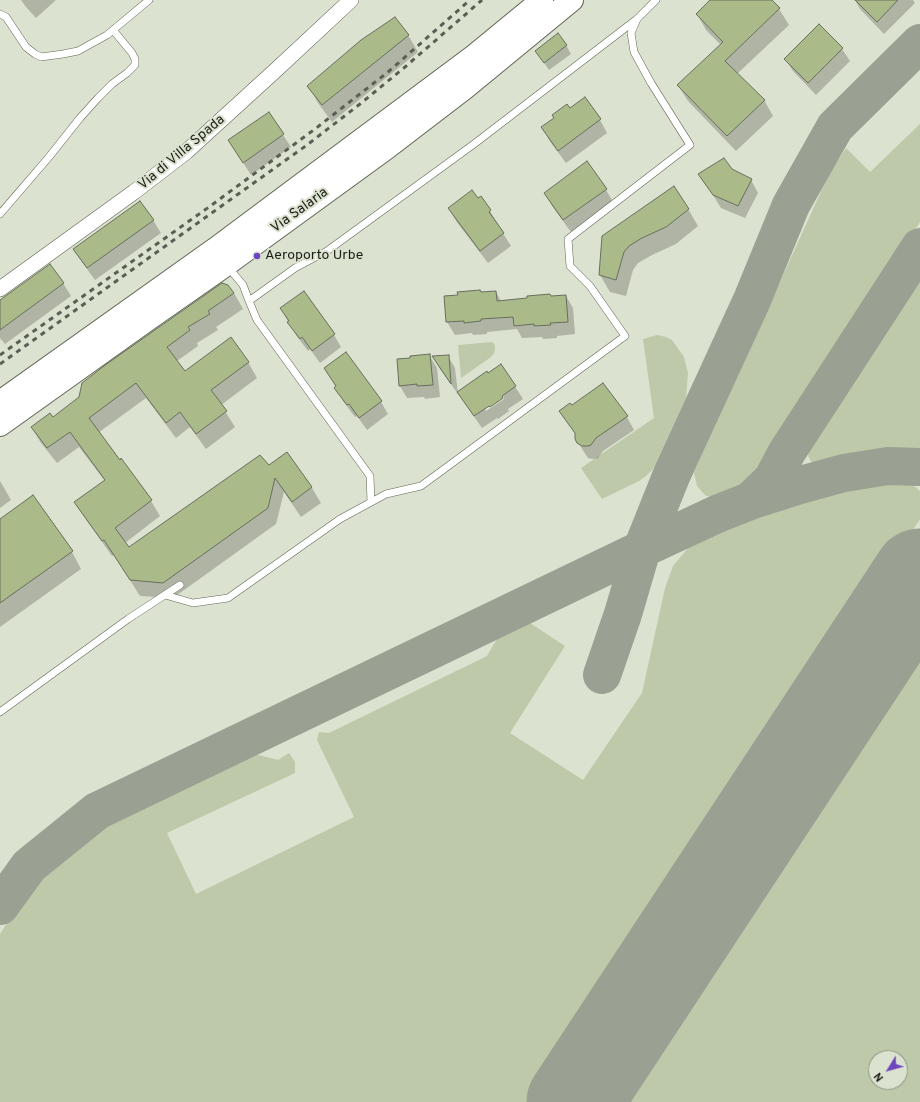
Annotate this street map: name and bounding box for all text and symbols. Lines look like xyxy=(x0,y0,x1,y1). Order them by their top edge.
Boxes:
street label: Via di Villa Spada xyxy=(135,112,229,194)
street label: Via Salaria xyxy=(268,185,332,237)
place label: Aeroporto Urbe xyxy=(265,248,363,264)
marker: Aeroporto Urbe xyxy=(252,251,262,261)
north arrow xyxy=(868,1050,908,1090)
text: N xyxy=(871,1069,887,1084)

